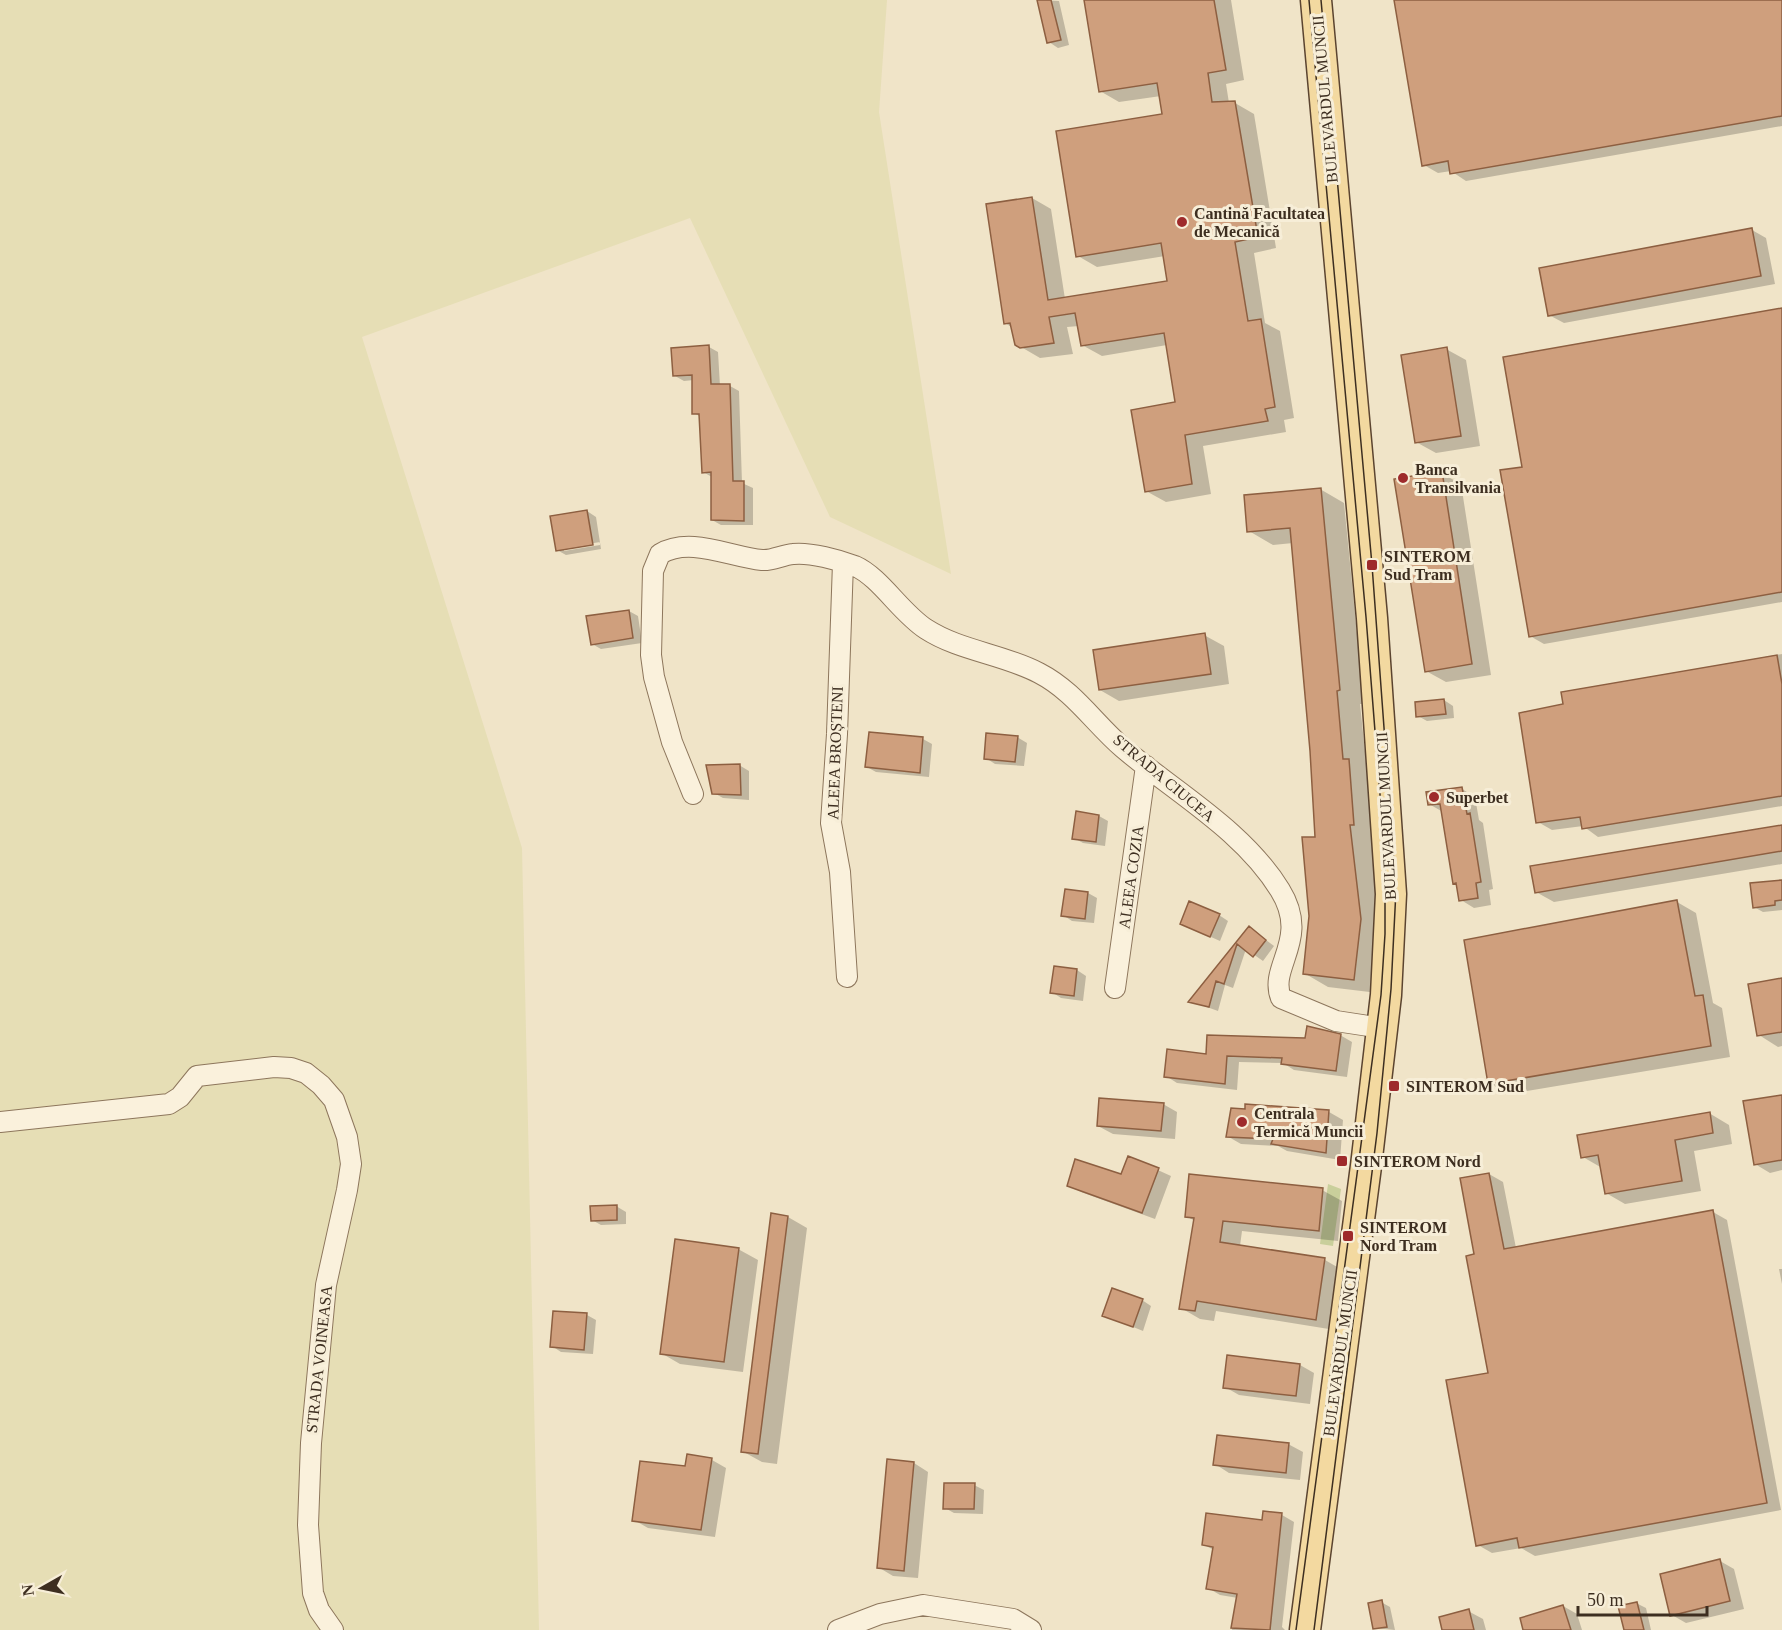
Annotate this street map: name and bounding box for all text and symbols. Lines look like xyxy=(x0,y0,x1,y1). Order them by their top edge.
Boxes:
street label: BULEVARDUL MUNCII xyxy=(1309,14,1341,184)
place label: Cantină Facultatea de Mecanică xyxy=(1194,205,1325,240)
marker: Cantină Facultatea de Mecanică xyxy=(1175,215,1189,229)
place label: Banca Transilvania xyxy=(1415,461,1501,496)
marker: Banca Transilvania xyxy=(1396,471,1410,485)
place label: SINTEROM Sud Tram xyxy=(1384,548,1471,583)
marker: SINTEROM Sud Tram xyxy=(1365,558,1379,572)
street label: ALEEA BROȘTENI xyxy=(824,686,847,820)
street label: STRADA CIUCEA xyxy=(1110,731,1218,826)
street label: BULEVARDUL MUNCII xyxy=(1373,731,1399,901)
place label: Superbet xyxy=(1446,789,1509,807)
marker: Superbet xyxy=(1427,790,1441,804)
street label: ALEEA COZIA xyxy=(1115,824,1147,930)
place label: SINTEROM Sud xyxy=(1406,1078,1524,1095)
marker: SINTEROM Sud xyxy=(1387,1079,1401,1093)
place label: Centrala Termică Muncii xyxy=(1254,1105,1364,1140)
marker: Centrala Termică Muncii xyxy=(1235,1115,1249,1129)
place label: SINTEROM Nord xyxy=(1354,1153,1481,1170)
marker: SINTEROM Nord xyxy=(1335,1154,1349,1168)
place label: SINTEROM Nord Tram xyxy=(1360,1219,1447,1254)
marker: SINTEROM Nord Tram xyxy=(1341,1229,1355,1243)
street label: BULEVARDUL MUNCII xyxy=(1320,1268,1360,1438)
street label: STRADA VOINEASA xyxy=(303,1284,335,1434)
north arrow xyxy=(12,1558,72,1618)
scale bar xyxy=(1578,1579,1707,1617)
text: N xyxy=(18,1583,37,1597)
text: 50 m xyxy=(1587,1590,1624,1610)

